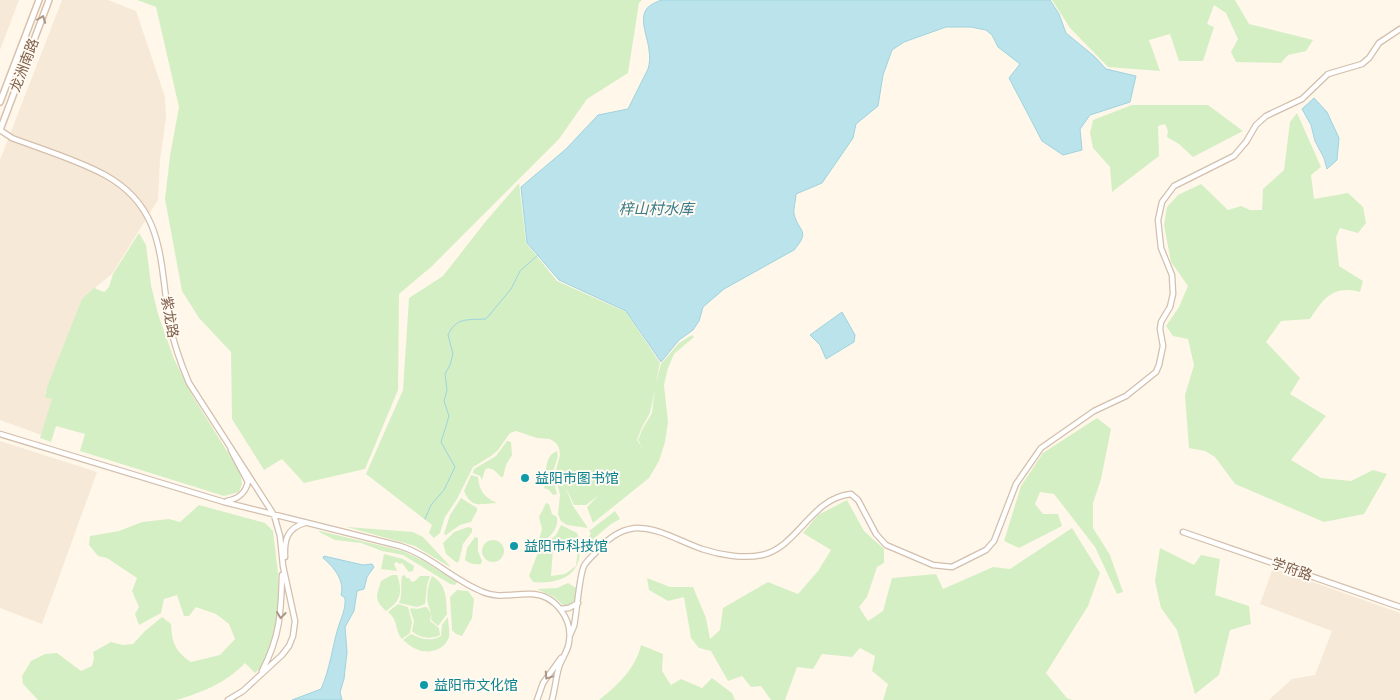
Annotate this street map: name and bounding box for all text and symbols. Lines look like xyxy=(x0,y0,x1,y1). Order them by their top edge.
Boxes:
one-way arrow xyxy=(36,15,46,23)
street label: 龙洲南路 xyxy=(6,36,42,94)
water label: 梓山村水库 xyxy=(618,199,696,217)
street label: 紫龙路 xyxy=(158,295,183,339)
place label: 益阳市图书馆 xyxy=(535,469,619,486)
marker: 益阳市图书馆 xyxy=(519,472,531,484)
place label: 益阳市科技馆 xyxy=(524,537,608,554)
marker: 益阳市科技馆 xyxy=(508,540,520,552)
street label: 学府路 xyxy=(1270,554,1315,583)
one-way arrow xyxy=(276,611,287,619)
one-way arrow xyxy=(544,671,554,680)
place label: 益阳市文化馆 xyxy=(434,676,518,693)
marker: 益阳市文化馆 xyxy=(418,679,430,691)

